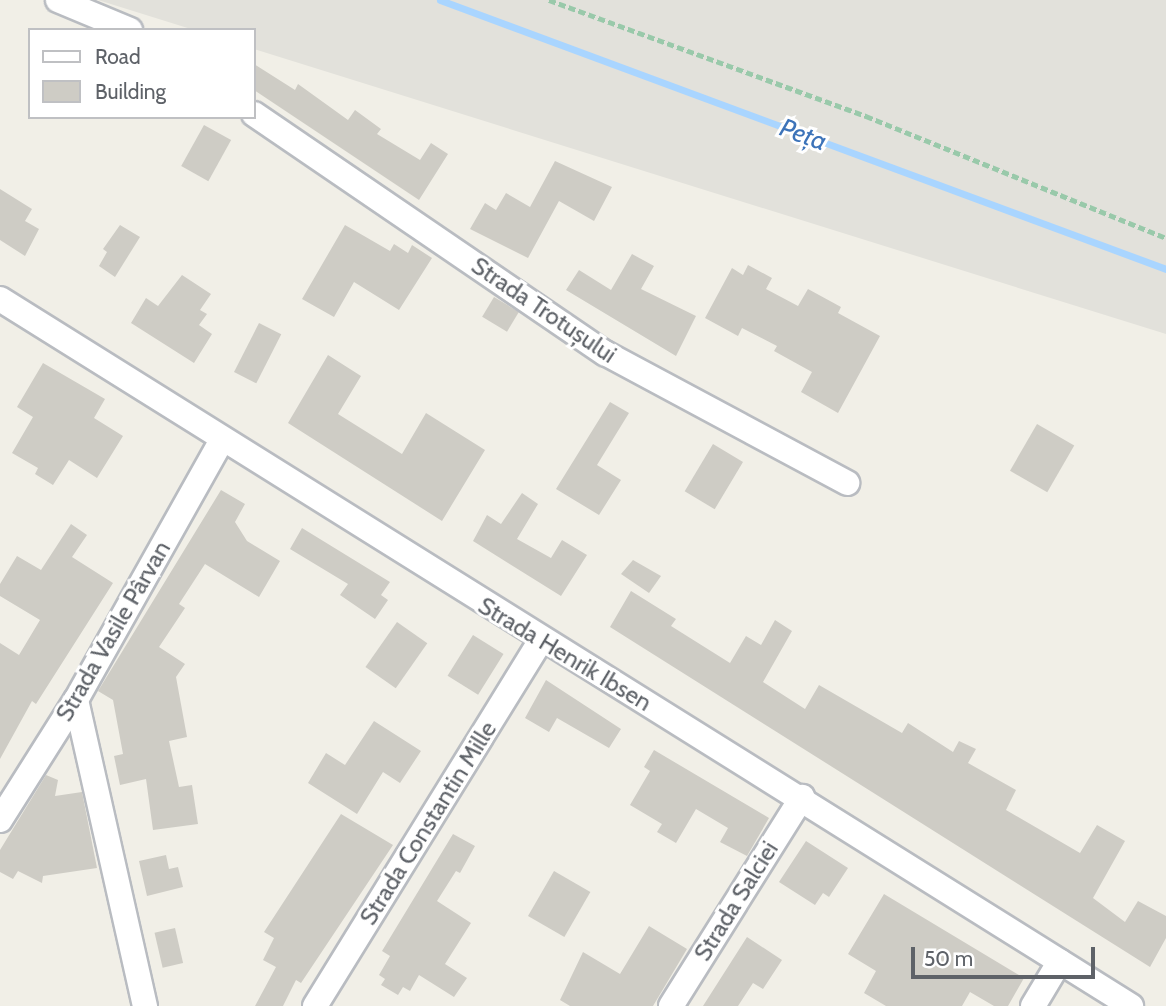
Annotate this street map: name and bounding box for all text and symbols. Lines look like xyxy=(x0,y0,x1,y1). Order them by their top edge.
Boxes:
legend xyxy=(28,28,256,119)
text: Road xyxy=(95,44,141,69)
text: Building xyxy=(95,79,166,104)
water label: Peța xyxy=(775,112,831,158)
street label: Strada Trotușului xyxy=(466,251,622,369)
street label: Strada Vasile Pârvan xyxy=(50,536,176,726)
street label: Strada Henrik Ibsen xyxy=(473,591,657,717)
street label: Strada Constantin Mille xyxy=(354,716,502,930)
street label: Strada Salciei xyxy=(688,836,784,966)
scale bar xyxy=(914,932,1098,976)
text: 50 m xyxy=(924,946,973,971)

